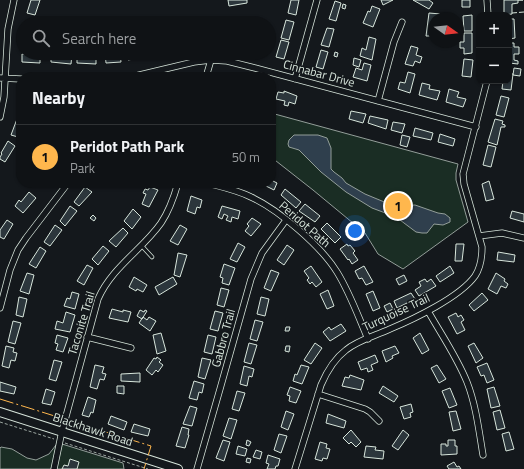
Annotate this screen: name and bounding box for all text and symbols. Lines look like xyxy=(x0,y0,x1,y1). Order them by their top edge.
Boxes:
north arrow xyxy=(428,12,464,48)
map controls xyxy=(476,12,512,84)
button: + xyxy=(476,12,512,48)
search box xyxy=(16,16,276,60)
icon: search xyxy=(30,27,52,49)
text: Search here xyxy=(62,27,136,50)
button: − xyxy=(476,48,512,84)
street label: Cinnabar Drive xyxy=(281,54,357,92)
text: Nearby xyxy=(32,85,85,111)
text: Peridot Path Park xyxy=(70,135,184,158)
text: 1 xyxy=(41,147,49,167)
text: 50 m xyxy=(232,147,260,167)
text: Park xyxy=(70,158,95,178)
pin: 1 xyxy=(385,191,411,221)
street label: Peridot Path xyxy=(275,196,335,252)
your location xyxy=(345,221,365,241)
street label: Turquoise Trail xyxy=(359,288,433,336)
street label: Taconite Trail xyxy=(62,289,100,357)
street label: Gabbro Trail xyxy=(206,307,240,369)
street label: Blackhawk Road xyxy=(51,407,135,451)

